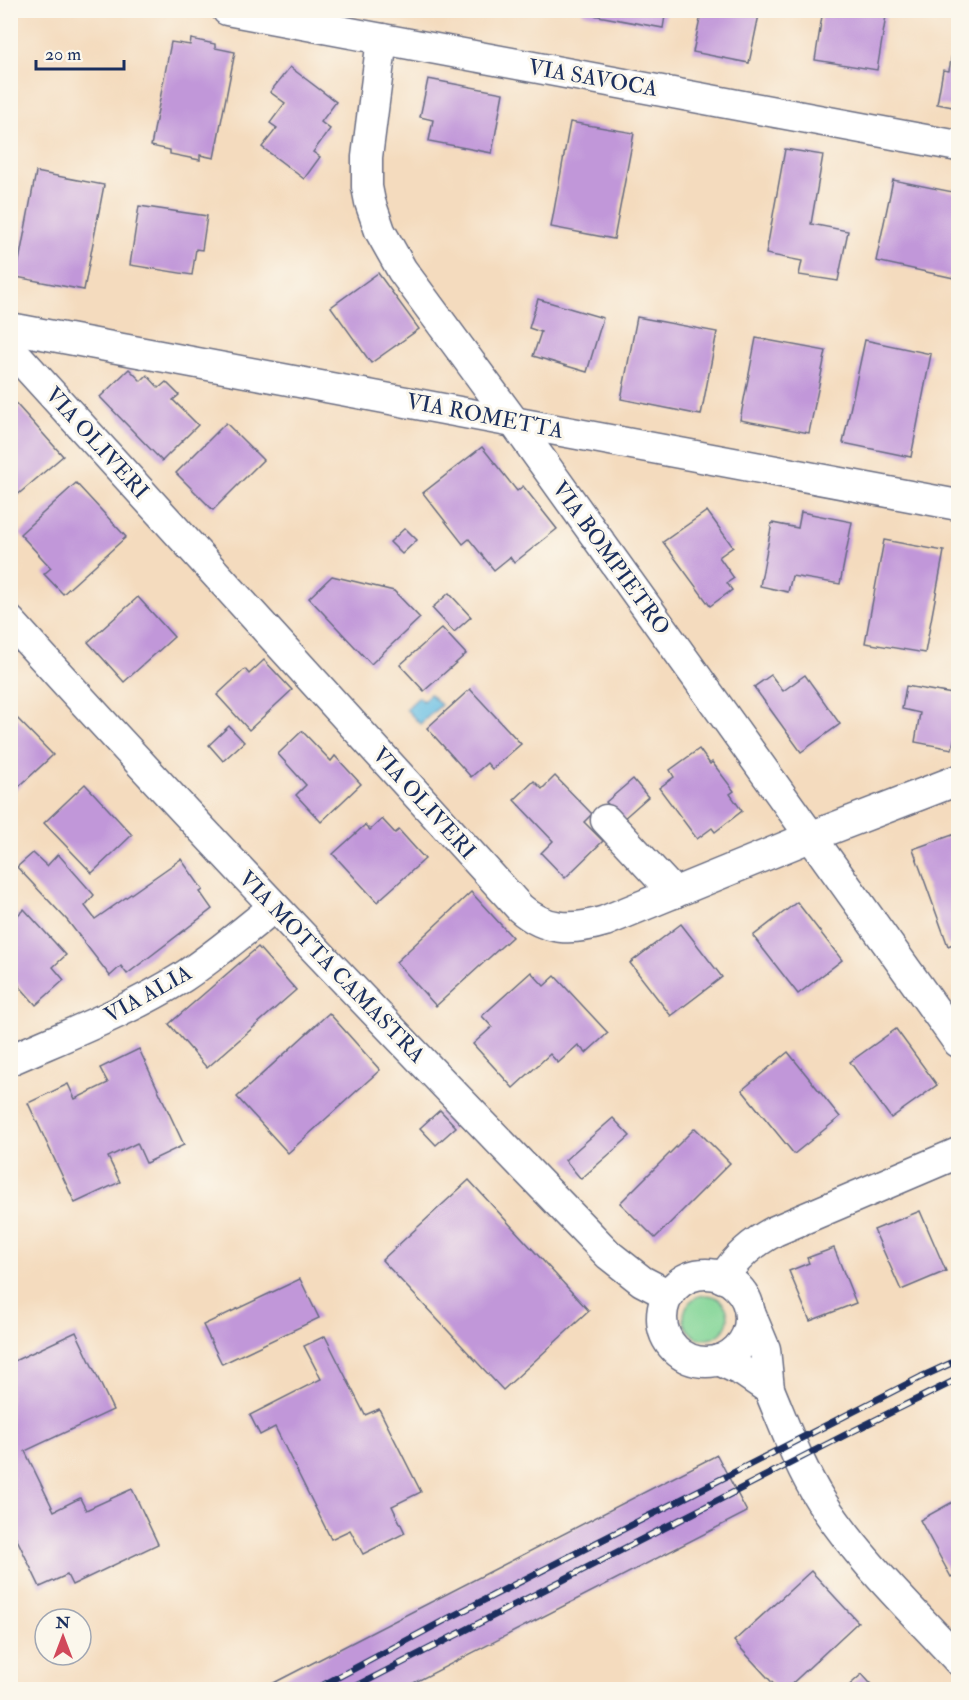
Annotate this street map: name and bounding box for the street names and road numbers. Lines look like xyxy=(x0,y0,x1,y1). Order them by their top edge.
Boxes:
street label: VIA SAVOCA xyxy=(526,53,660,103)
street label: VIA OLIVERI xyxy=(39,381,155,505)
street label: VIA ROMETTA xyxy=(404,387,566,445)
street label: VIA BOMPIETRO xyxy=(546,476,676,640)
street label: VIA OLIVERI xyxy=(366,741,482,865)
street label: VIA MOTTA CAMASTRA xyxy=(233,865,431,1069)
street label: VIA ALIA xyxy=(99,959,197,1029)

